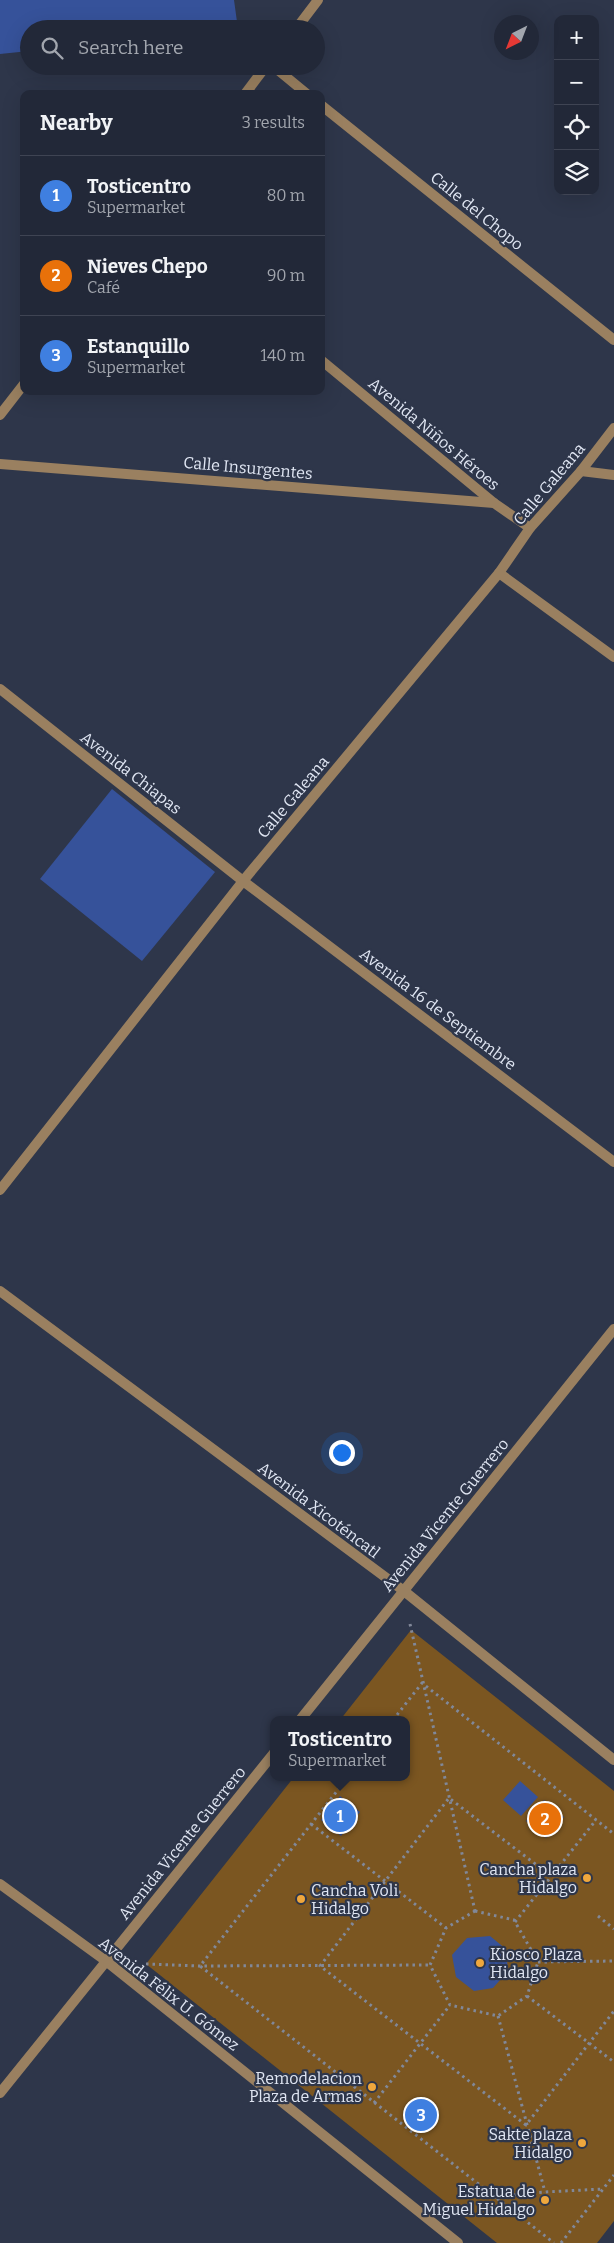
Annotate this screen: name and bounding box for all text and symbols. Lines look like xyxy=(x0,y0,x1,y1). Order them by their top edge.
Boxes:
north arrow xyxy=(494,15,539,60)
map controls xyxy=(554,15,599,195)
button: + xyxy=(554,15,599,60)
search box xyxy=(20,20,325,75)
icon: search xyxy=(38,34,66,62)
text: Search here xyxy=(78,36,183,59)
button: − xyxy=(554,60,599,105)
button: locate xyxy=(554,105,599,150)
text: Nearby xyxy=(40,110,113,136)
text: 3 results xyxy=(242,113,305,132)
button: layers xyxy=(554,150,599,195)
street label: Calle del Chopo xyxy=(427,168,527,254)
text: Tosticentro xyxy=(87,175,191,198)
text: 1 xyxy=(53,186,59,205)
text: 80 m xyxy=(267,186,305,205)
text: Supermarket xyxy=(87,198,185,217)
text: Nieves Chepo xyxy=(87,255,208,278)
text: 2 xyxy=(51,266,61,285)
text: 90 m xyxy=(267,266,305,285)
text: Café xyxy=(87,278,120,297)
text: Estanquillo xyxy=(87,335,190,358)
text: 3 xyxy=(51,346,61,365)
text: 140 m xyxy=(260,346,305,365)
text: Supermarket xyxy=(87,358,185,377)
street label: Avenida Niños Héroes xyxy=(365,374,503,494)
street label: Calle Galeana xyxy=(509,439,589,529)
street label: Calle Insurgentes xyxy=(183,453,313,483)
street label: Avenida Chiapas xyxy=(77,728,185,818)
street label: Calle Galeana xyxy=(253,752,333,842)
street label: Avenida 16 de Septiembre xyxy=(356,944,520,1074)
street label: Avenida Vicente Guerrero xyxy=(377,1435,513,1595)
your location xyxy=(329,1440,355,1466)
street label: Avenida Xicoténcatl xyxy=(254,1458,384,1562)
popup xyxy=(270,1716,410,1781)
text: Tosticentro xyxy=(288,1728,392,1751)
text: Supermarket xyxy=(288,1751,386,1770)
street label: Avenida Vicente Guerrero xyxy=(114,1763,250,1923)
pin: 1 xyxy=(324,1797,356,1835)
pin: 2 xyxy=(529,1800,561,1838)
place label: Cancha plaza Hidalgo xyxy=(479,1860,577,1897)
marker: Cancha plaza Hidalgo xyxy=(581,1872,593,1884)
place label: Cancha Voli Hidalgo xyxy=(311,1881,398,1918)
marker: Cancha Voli Hidalgo xyxy=(295,1893,307,1905)
street label: Avenida Félix U. Gómez xyxy=(95,1933,243,2055)
place label: Kiosco Plaza Hidalgo xyxy=(490,1945,582,1982)
marker: Kiosco Plaza Hidalgo xyxy=(474,1957,486,1969)
place label: Remodelacion Plaza de Armas xyxy=(249,2069,362,2106)
marker: Remodelacion Plaza de Armas xyxy=(366,2081,378,2093)
pin: 3 xyxy=(405,2096,437,2134)
place label: Sakte plaza Hidalgo xyxy=(489,2125,572,2162)
marker: Sakte plaza Hidalgo xyxy=(576,2137,588,2149)
place label: Estatua de Miguel Hidalgo xyxy=(422,2182,535,2219)
marker: Estatua de Miguel Hidalgo xyxy=(539,2194,551,2206)

